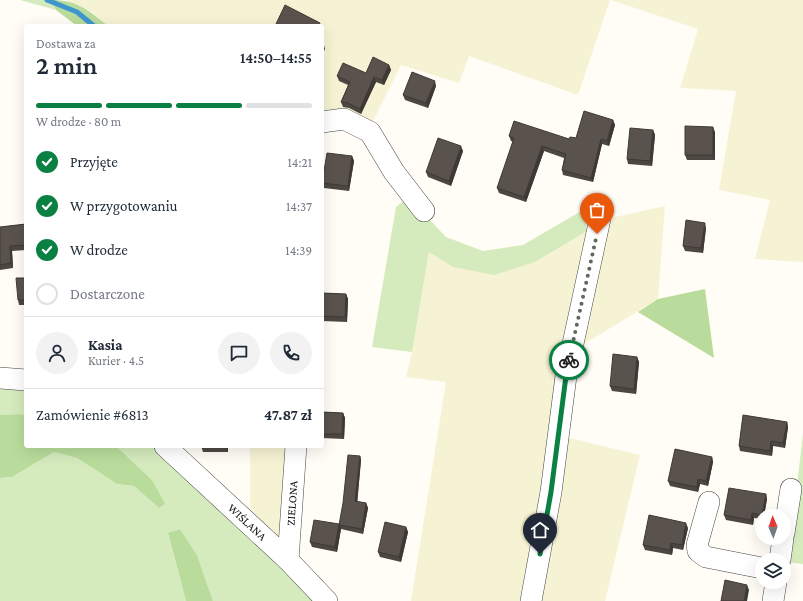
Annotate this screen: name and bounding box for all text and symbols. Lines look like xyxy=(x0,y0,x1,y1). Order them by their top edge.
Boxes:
text: Dostawa za xyxy=(36,36,96,51)
text: 14:50–14:55 xyxy=(240,50,312,66)
text: 2 min xyxy=(36,51,97,80)
text: W drodze · 80 m xyxy=(36,114,121,129)
icon: check xyxy=(36,151,58,173)
text: Przyjęte xyxy=(70,154,118,170)
text: 14:21 xyxy=(288,155,312,170)
pin xyxy=(580,193,614,234)
icon: check xyxy=(36,195,58,217)
text: W przygotowaniu xyxy=(70,198,178,214)
text: 14:37 xyxy=(286,199,312,214)
icon: bag xyxy=(586,199,608,221)
icon: check xyxy=(36,239,58,261)
text: W drodze xyxy=(70,242,128,258)
text: 14:39 xyxy=(285,243,312,258)
text: Dostarczone xyxy=(70,286,145,302)
button: person xyxy=(36,332,78,374)
button: chat xyxy=(218,332,260,374)
button: phone xyxy=(270,332,312,374)
text: Kasia xyxy=(88,337,123,353)
courier xyxy=(549,340,589,380)
icon: bike xyxy=(558,349,580,371)
text: Kurier · 4.5 xyxy=(88,353,144,368)
text: Zamówienie #6813 xyxy=(36,407,149,423)
text: 47.87 zł xyxy=(264,407,312,423)
street label: ZIELONA xyxy=(283,480,301,526)
street label: WIŚLANA xyxy=(225,501,270,544)
north arrow xyxy=(755,509,791,545)
map controls xyxy=(755,509,791,589)
pin xyxy=(523,513,557,554)
icon: home xyxy=(529,519,551,541)
button: layers xyxy=(755,553,791,589)

